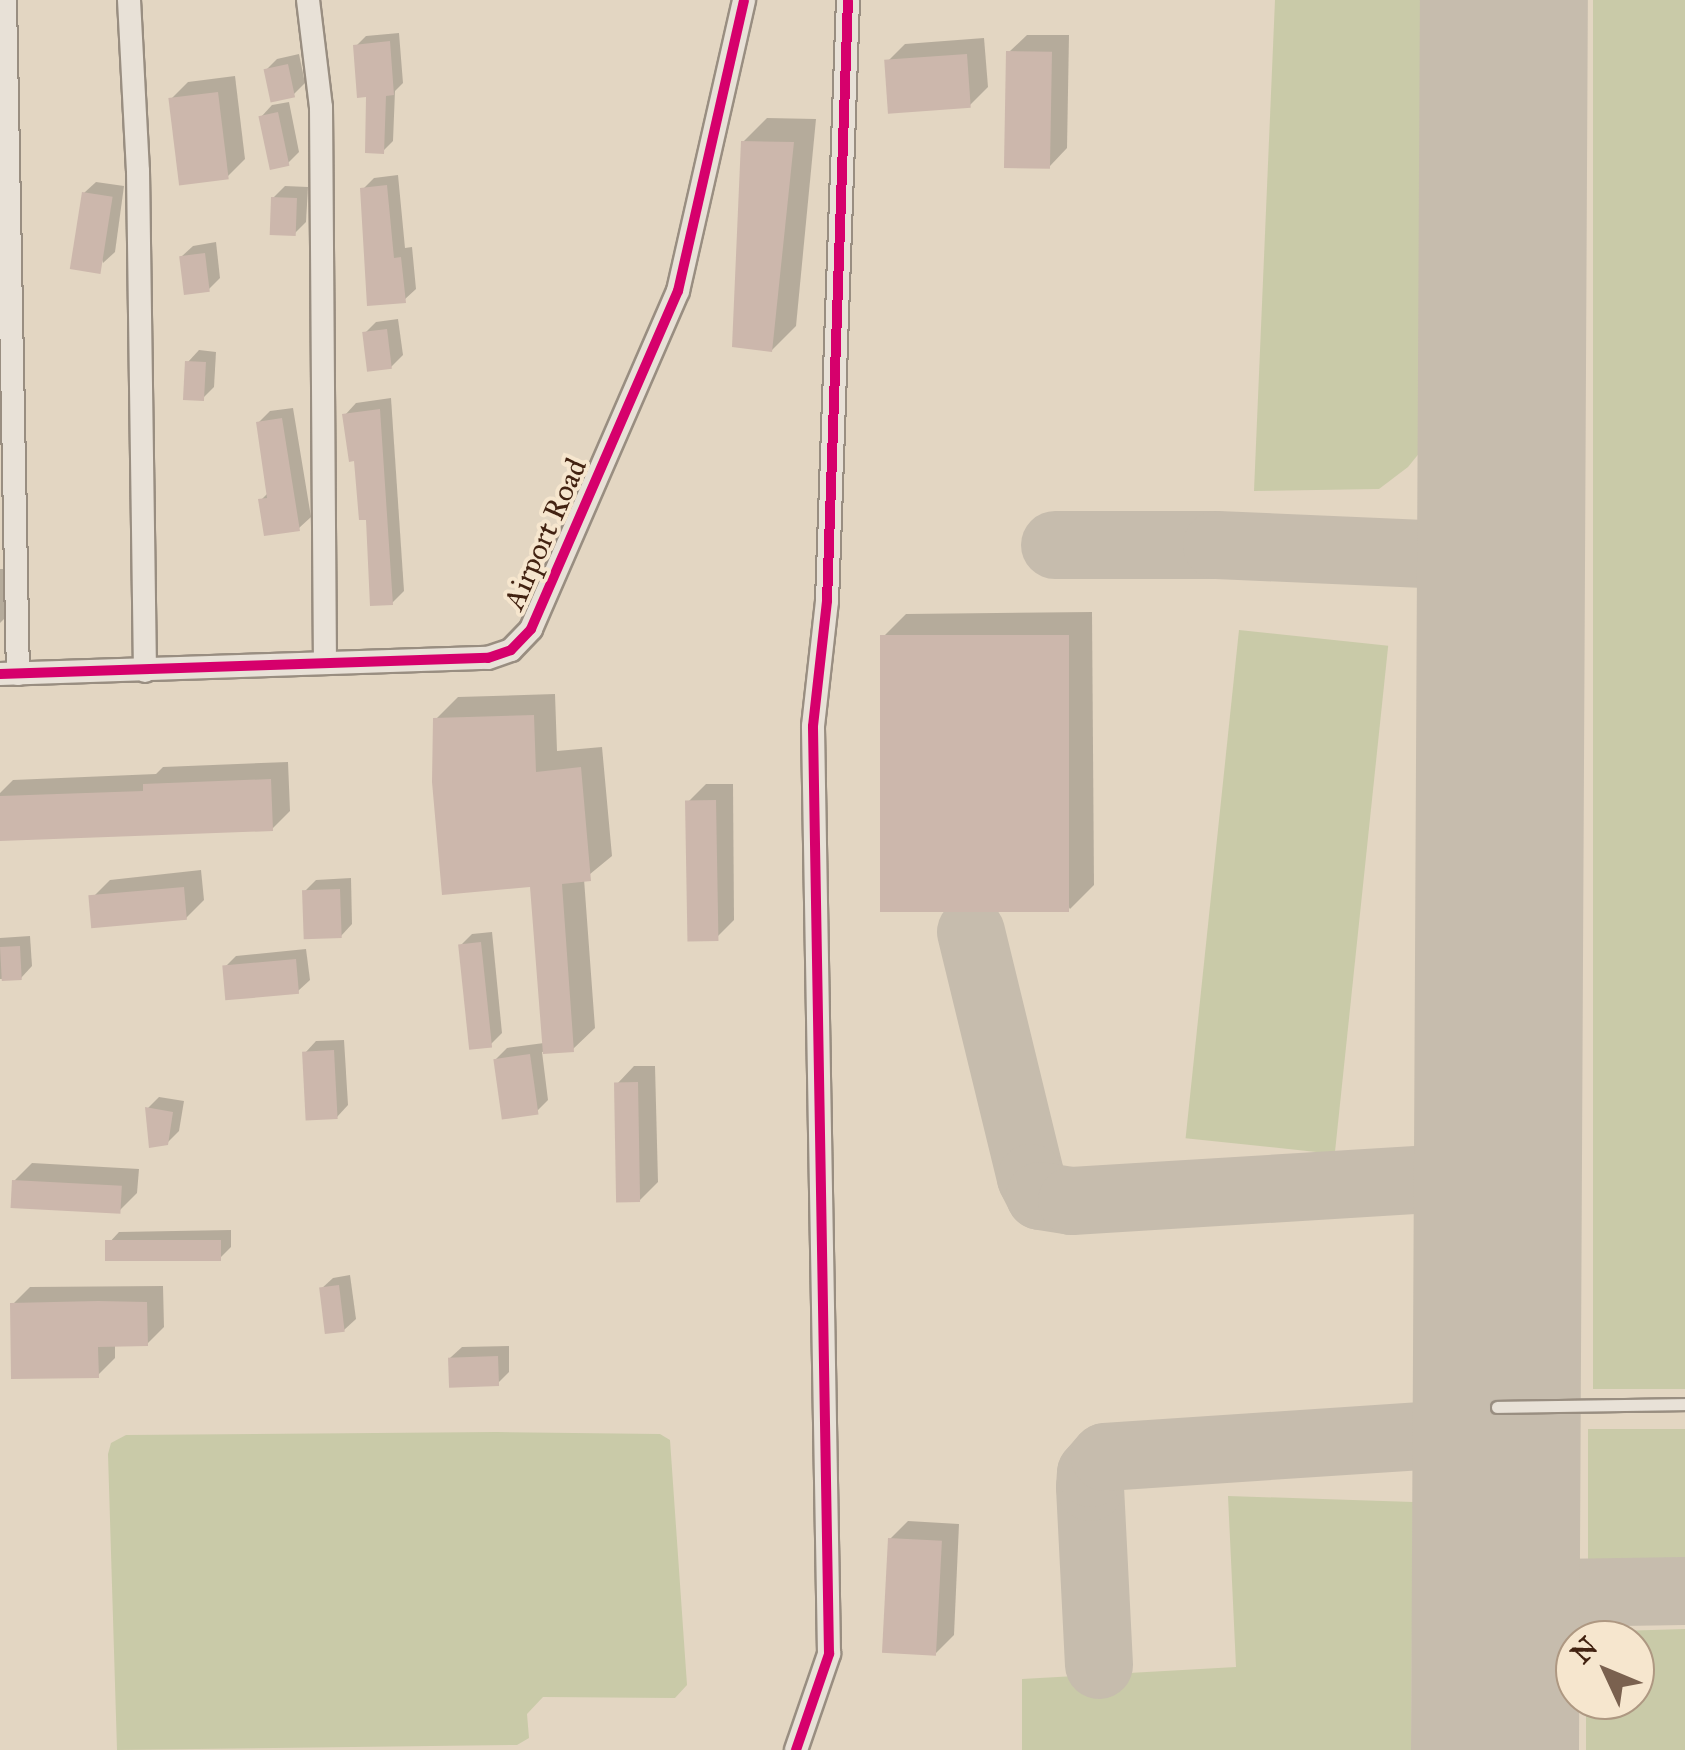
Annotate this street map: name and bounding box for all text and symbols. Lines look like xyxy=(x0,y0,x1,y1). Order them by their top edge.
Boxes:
street label: Airport Road xyxy=(496,453,594,615)
north arrow xyxy=(1555,1620,1655,1720)
text: N xyxy=(1564,1630,1605,1671)

